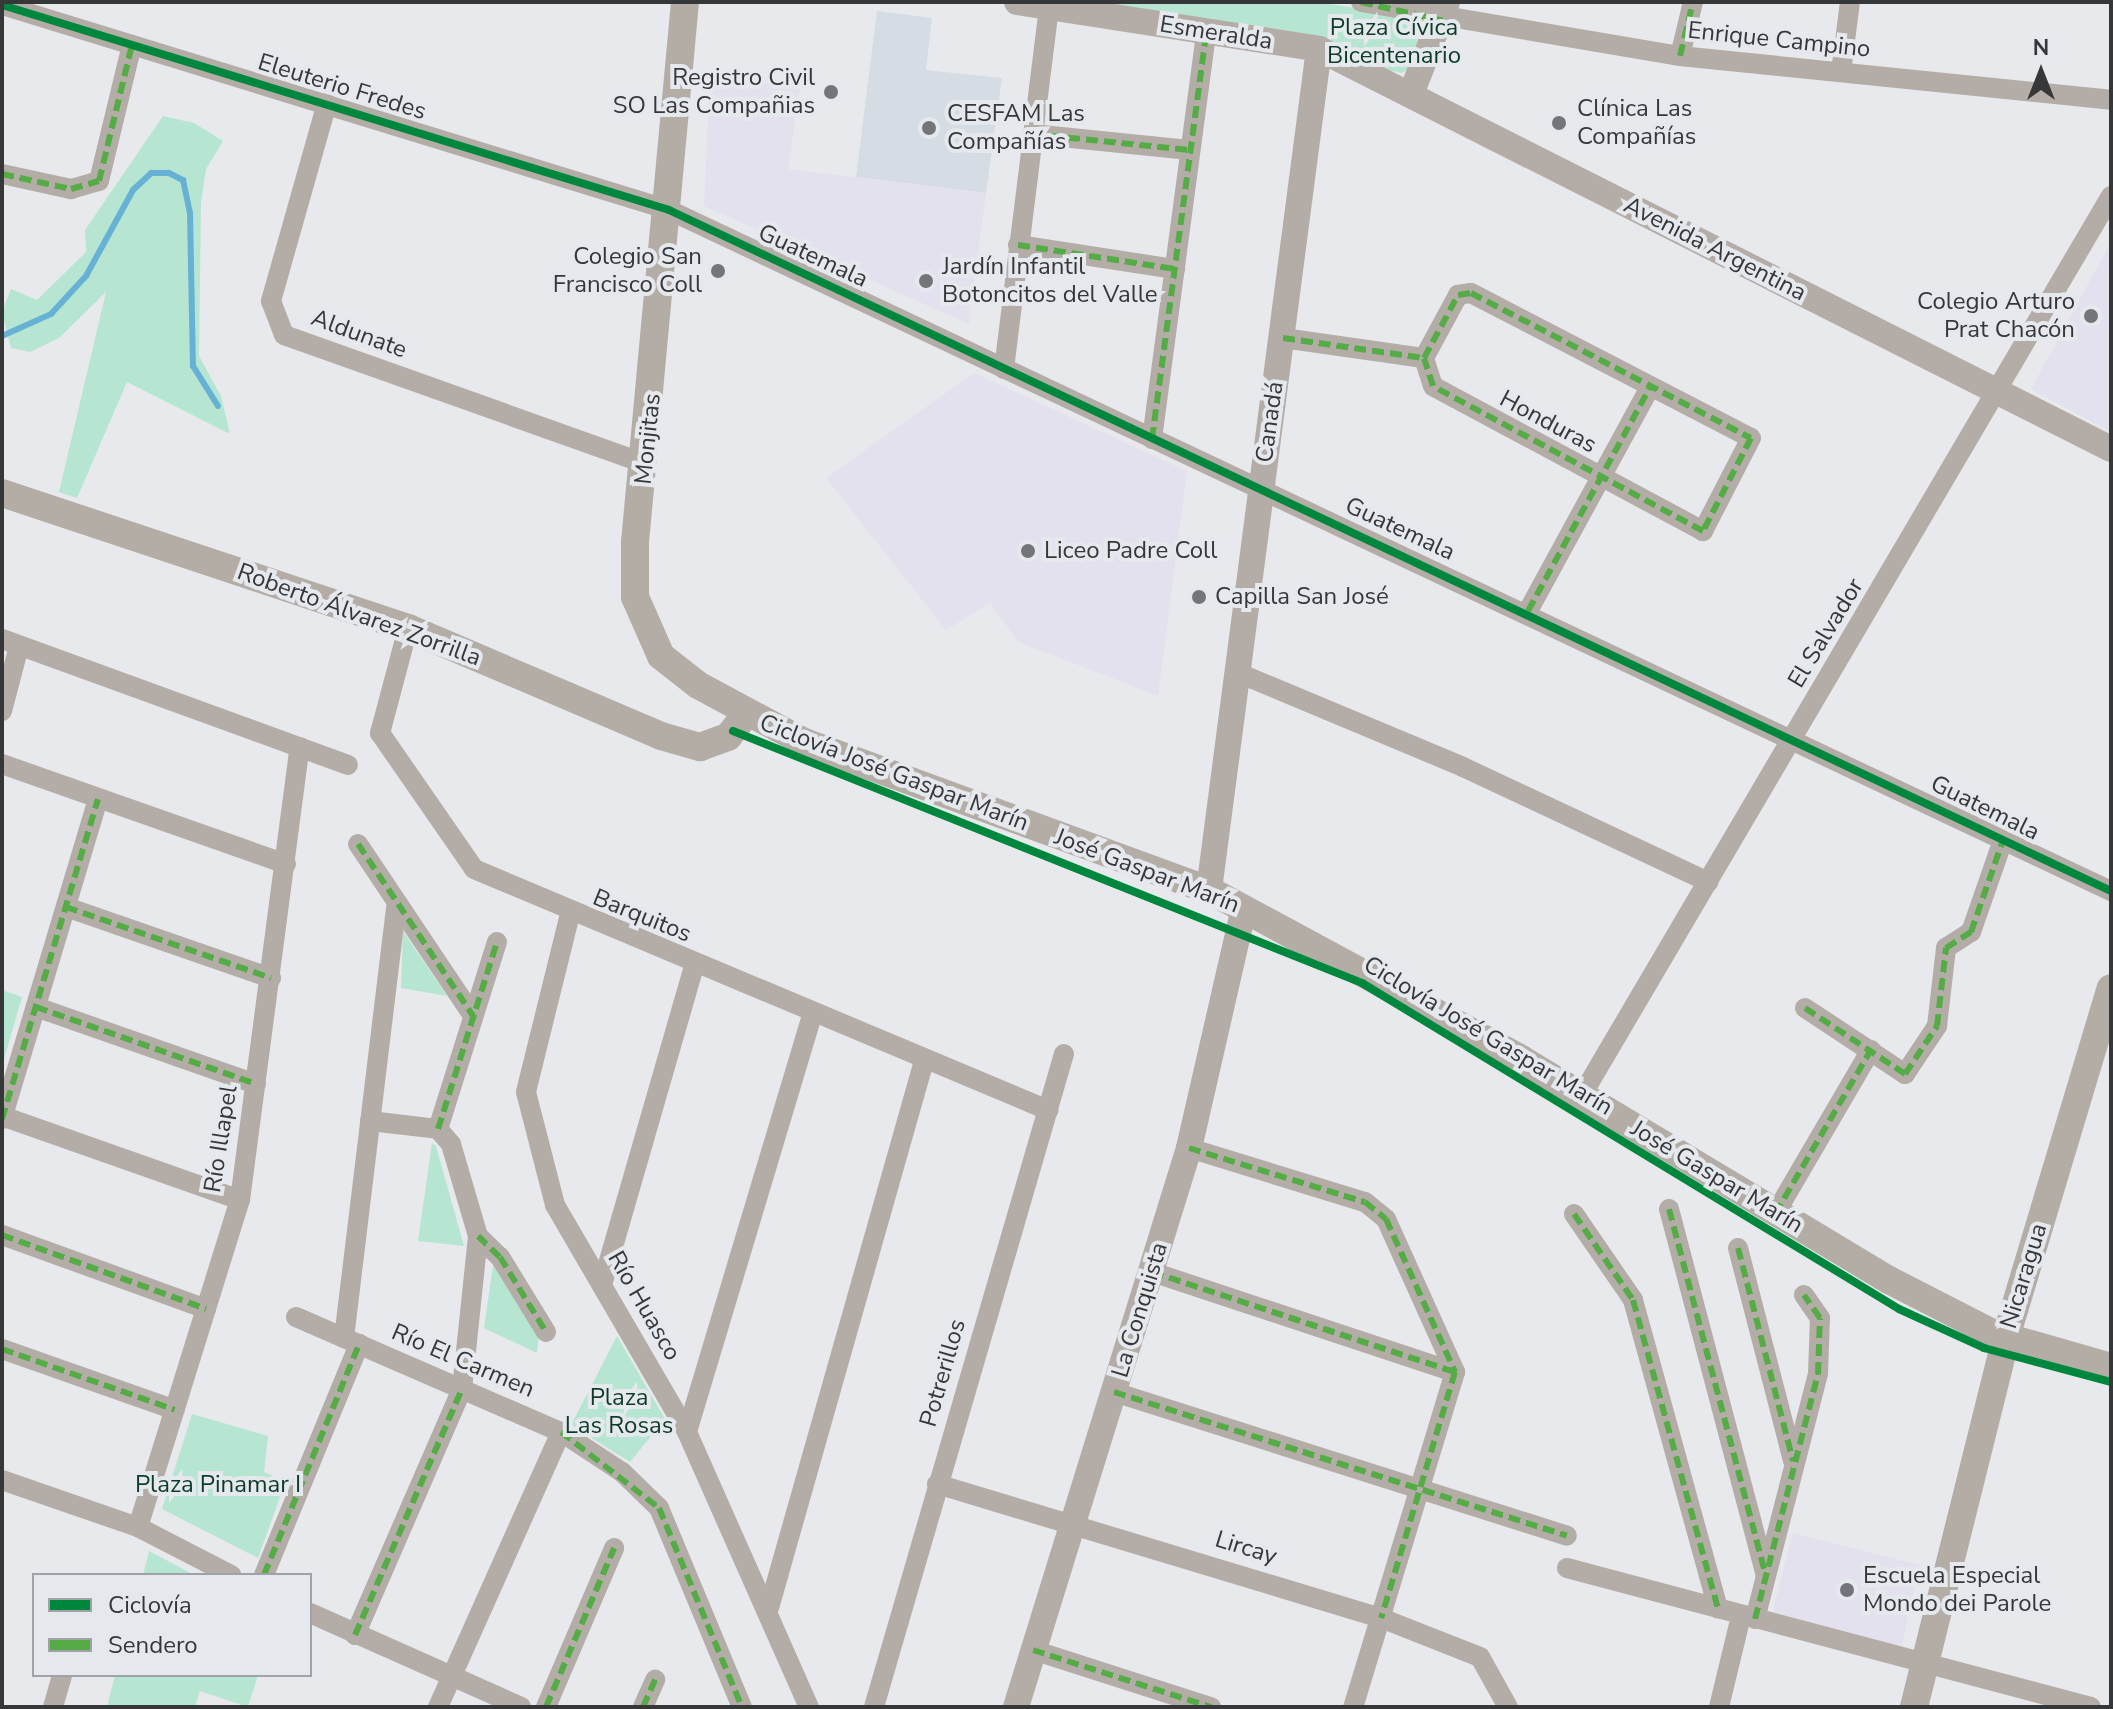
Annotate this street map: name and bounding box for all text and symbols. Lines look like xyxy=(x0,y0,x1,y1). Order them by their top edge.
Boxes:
street label: Esmeralda xyxy=(1158,10,1274,56)
park label: Plaza Cívica Bicentenario xyxy=(1327,14,1461,70)
street label: Enrique Campino xyxy=(1686,16,1872,64)
north arrow xyxy=(2001,32,2081,112)
text: N xyxy=(2033,33,2049,63)
street label: Eleuterio Fredes xyxy=(254,48,430,126)
place label: Registro Civil SO Las Compañias xyxy=(613,64,815,120)
marker: Registro Civil SO Las Compañias xyxy=(822,83,840,101)
place label: Clínica Las Compañías xyxy=(1577,95,1696,151)
place label: CESFAM Las Compañías xyxy=(947,100,1085,156)
marker: Clínica Las Compañías xyxy=(1548,112,1570,134)
marker: CESFAM Las Compañías xyxy=(918,117,940,139)
street label: Avenida Argentina xyxy=(1619,191,1811,307)
street label: Guatemala xyxy=(754,218,872,294)
place label: Colegio San Francisco Coll xyxy=(553,243,702,299)
place label: Jardín Infantil Botoncitos del Valle xyxy=(942,253,1157,309)
marker: Colegio San Francisco Coll xyxy=(709,262,727,280)
marker: Jardín Infantil Botoncitos del Valle xyxy=(917,272,935,290)
place label: Colegio Arturo Prat Chacón xyxy=(1917,288,2075,344)
street label: Aldunate xyxy=(307,303,411,365)
marker: Colegio Arturo Prat Chacón xyxy=(2082,307,2100,325)
street label: Canadá xyxy=(1250,380,1290,464)
street label: Honduras xyxy=(1495,385,1601,459)
street label: Monjitas xyxy=(629,392,667,486)
street label: Guatemala xyxy=(1341,491,1459,567)
place label: Liceo Padre Coll xyxy=(1044,537,1217,565)
marker: Liceo Padre Coll xyxy=(1019,542,1037,560)
street label: Roberto Álvarez Zorrilla xyxy=(233,557,485,673)
street label: El Salvador xyxy=(1782,573,1870,693)
place label: Capilla San José xyxy=(1215,583,1389,611)
marker: Capilla San José xyxy=(1190,588,1208,606)
street label: Ciclovía José Gaspar Marín xyxy=(756,708,1032,838)
street label: Guatemala xyxy=(1926,769,2044,847)
street label: José Gaspar Marín xyxy=(1050,822,1244,920)
street label: Barquitos xyxy=(589,883,695,949)
street label: Ciclovía José Gaspar Marín xyxy=(1358,950,1618,1122)
street label: Río Illapel xyxy=(198,1083,244,1195)
street label: José Gaspar Marín xyxy=(1626,1114,1808,1240)
street label: Nicaragua xyxy=(1994,1220,2054,1332)
street label: La Conquista xyxy=(1106,1239,1174,1381)
street label: Río Huasco xyxy=(601,1246,687,1366)
street label: Potrerillos xyxy=(914,1316,972,1430)
street label: Río El Carmen xyxy=(387,1318,539,1404)
park label: Plaza Las Rosas xyxy=(565,1384,673,1440)
park label: Plaza Pinamar I xyxy=(135,1471,301,1499)
street label: Lircay xyxy=(1212,1525,1280,1571)
place label: Escuela Especial Mondo dei Parole xyxy=(1863,1562,2051,1618)
legend xyxy=(32,1573,312,1677)
marker: Escuela Especial Mondo dei Parole xyxy=(1838,1581,1856,1599)
text: Ciclovía xyxy=(108,1589,192,1621)
text: Sendero xyxy=(108,1629,198,1661)

